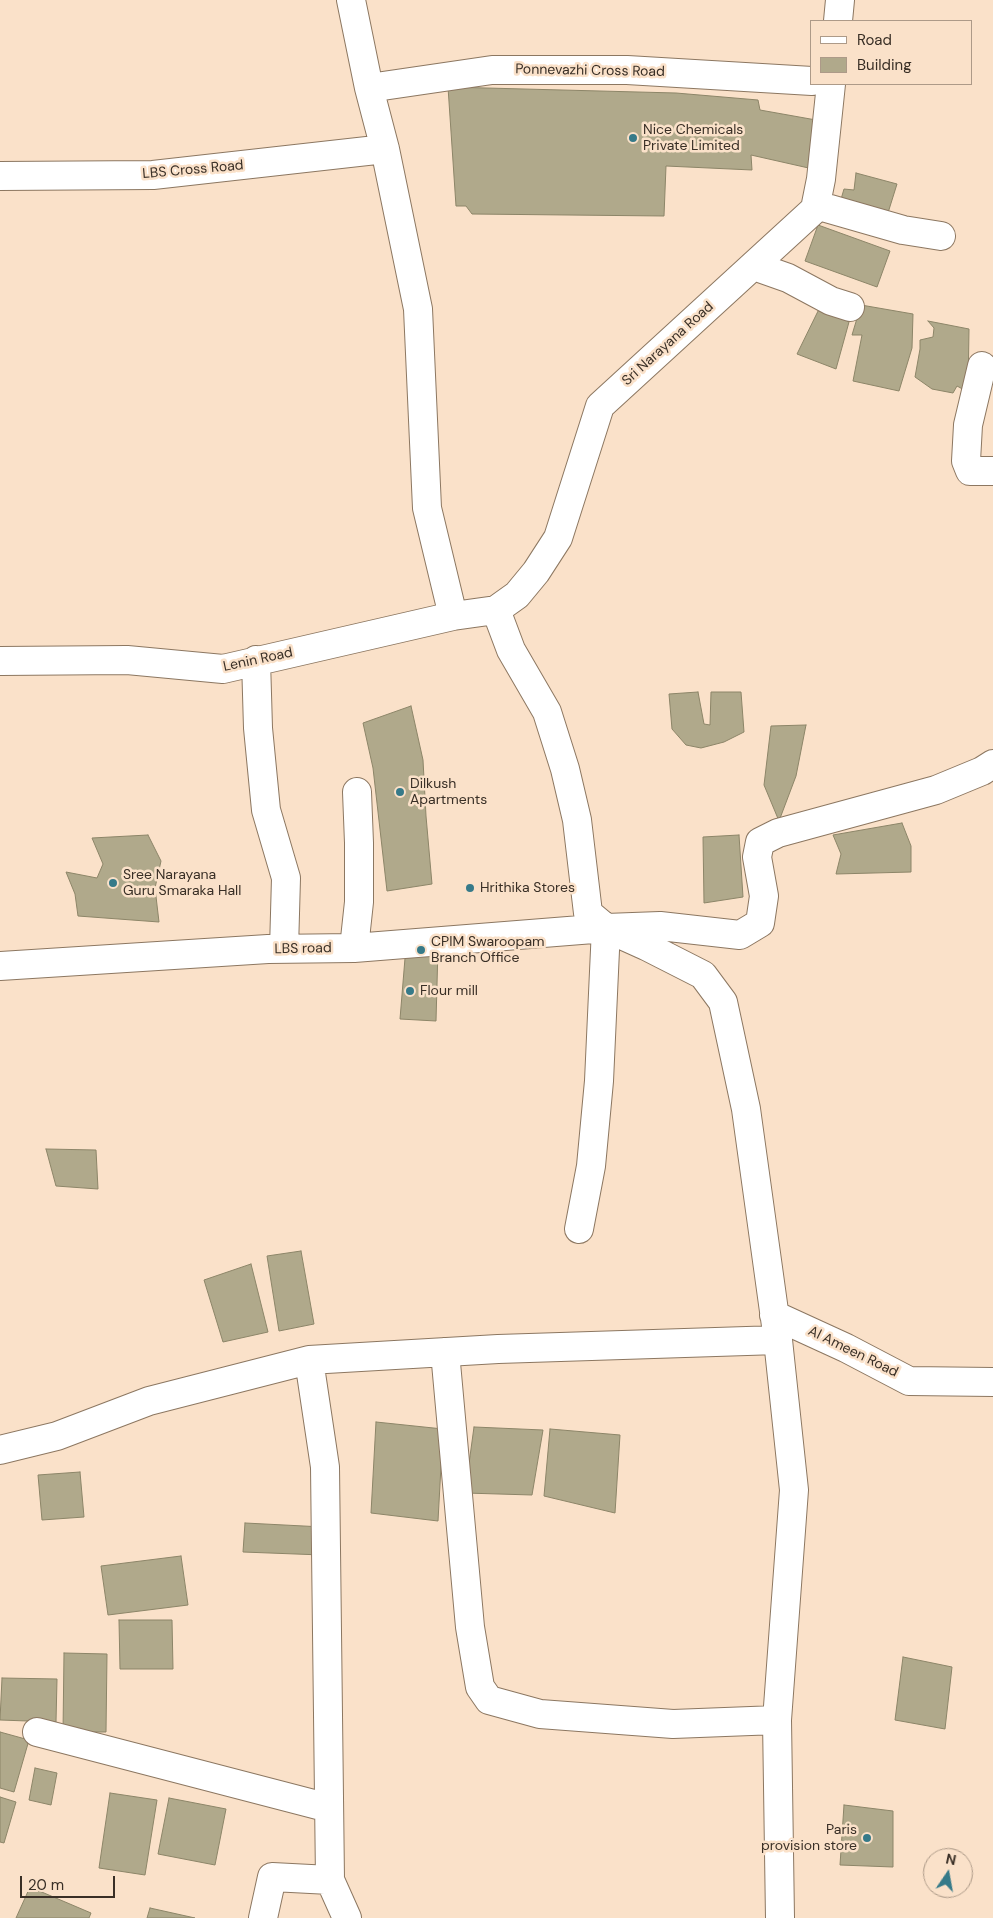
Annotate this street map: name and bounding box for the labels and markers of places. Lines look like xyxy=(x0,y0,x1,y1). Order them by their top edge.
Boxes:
place label: Nice Chemicals Private Limited xyxy=(643,122,743,154)
marker: Nice Chemicals Private Limited xyxy=(627,132,639,144)
place label: Dilkush Apartments xyxy=(410,776,487,809)
marker: Dilkush Apartments xyxy=(394,786,406,798)
place label: Sree Narayana Guru Smaraka Hall xyxy=(123,867,241,900)
marker: Sree Narayana Guru Smaraka Hall xyxy=(107,877,119,889)
place label: Hrithika Stores xyxy=(480,880,575,896)
marker: Hrithika Stores xyxy=(464,882,476,894)
place label: CPIM Swaroopam Branch Office xyxy=(431,934,544,966)
marker: CPIM Swaroopam Branch Office xyxy=(415,944,427,956)
place label: Flour mill xyxy=(420,983,478,999)
marker: Flour mill xyxy=(404,985,416,997)
place label: Paris provision store xyxy=(761,1822,857,1854)
marker: Paris provision store xyxy=(861,1832,873,1844)

